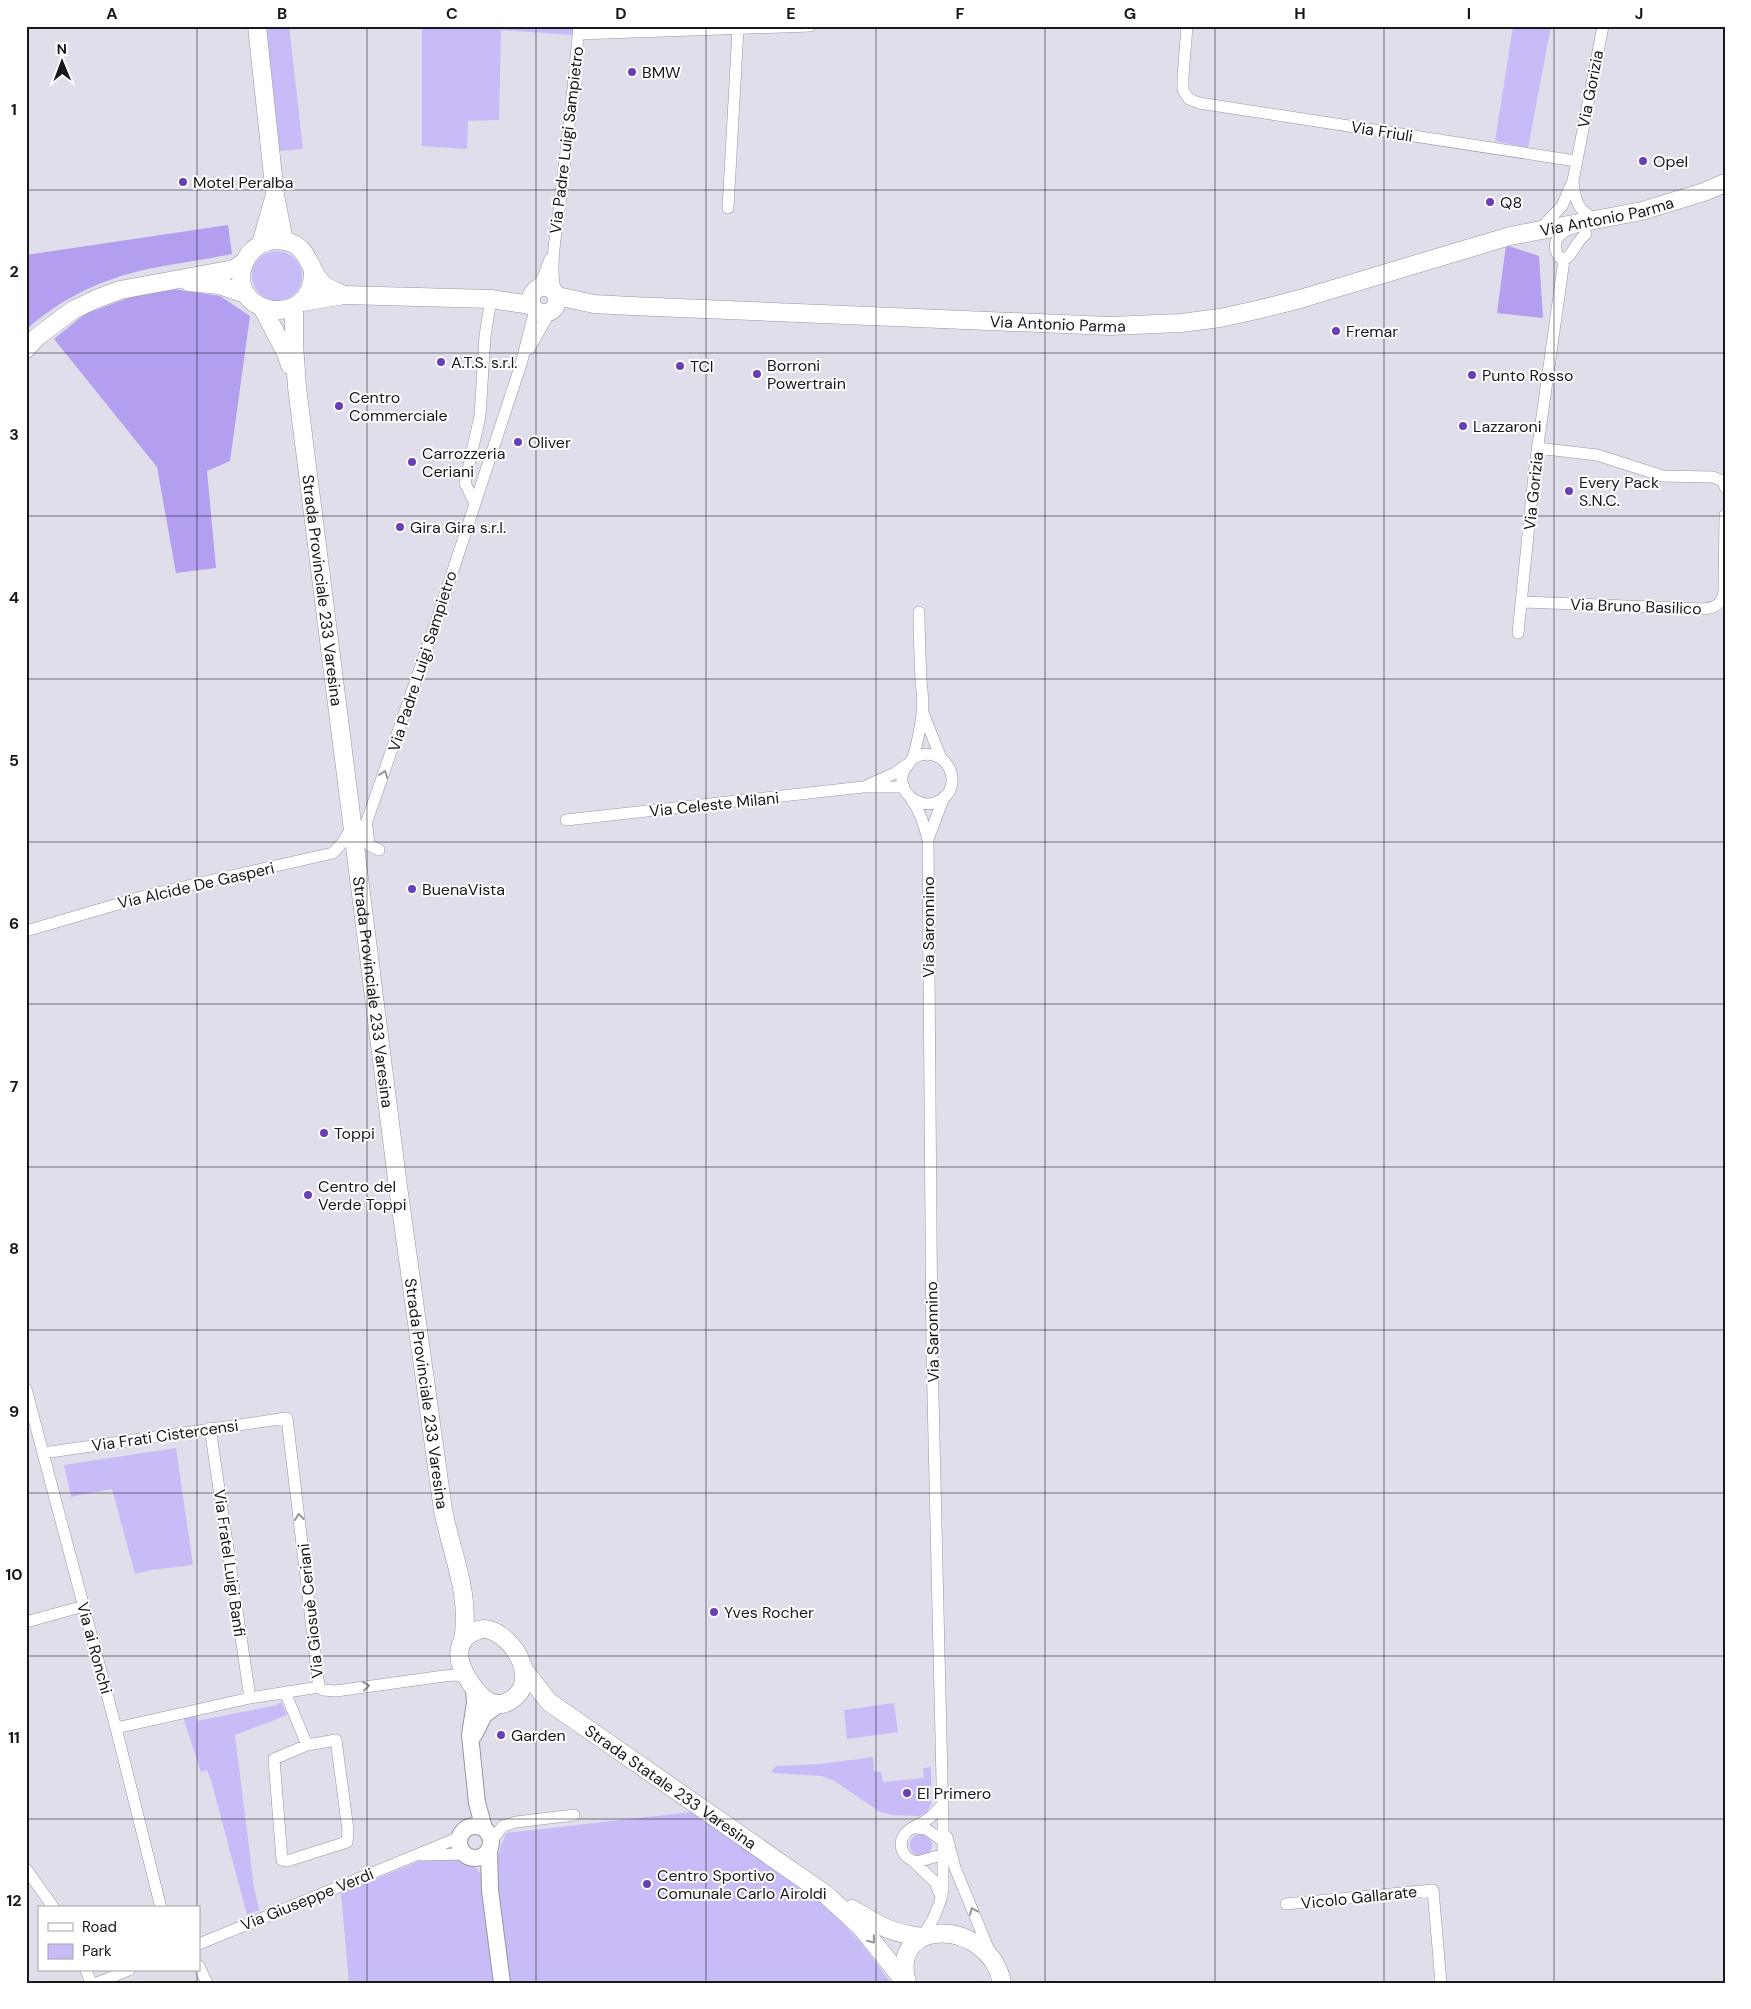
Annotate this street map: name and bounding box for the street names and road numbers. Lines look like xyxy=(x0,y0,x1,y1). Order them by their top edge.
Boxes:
street label: Via Padre Luigi Sampietro xyxy=(545,45,588,235)
street label: Via Gorizia xyxy=(1573,48,1608,130)
street label: Via Friuli xyxy=(1349,116,1414,147)
street label: Via Antonio Parma xyxy=(1538,192,1676,241)
street label: Via Antonio Parma xyxy=(989,311,1126,337)
street label: Via Gorizia xyxy=(1519,451,1548,531)
street label: Strada Provinciale 233 Varesina xyxy=(297,474,347,707)
street label: Via Padre Luigi Sampietro xyxy=(383,568,462,754)
street label: Via Bruno Basilico xyxy=(1570,594,1702,619)
street label: Via Celeste Milani xyxy=(648,787,780,822)
street label: Via Alcide De Gasperi xyxy=(116,857,277,914)
street label: Strada Provinciale 233 Varesina xyxy=(348,875,398,1109)
street label: Via Saronnino xyxy=(918,876,939,978)
street label: Strada Provinciale 233 Varesina xyxy=(400,1277,453,1510)
street label: Via Saronnino xyxy=(921,1281,944,1383)
street label: Via Frati Cistercensi xyxy=(90,1415,240,1456)
street label: Via Fratel Luigi Banfi xyxy=(209,1488,250,1638)
street label: Via Giosuè Ceriani xyxy=(293,1542,328,1679)
street label: Via ai Ronchi xyxy=(72,1600,117,1696)
street label: Strada Statale 233 Varesina xyxy=(581,1720,761,1854)
street label: Via Giuseppe Verdi xyxy=(238,1863,377,1936)
street label: Vicolo Gallarate xyxy=(1300,1881,1418,1914)

